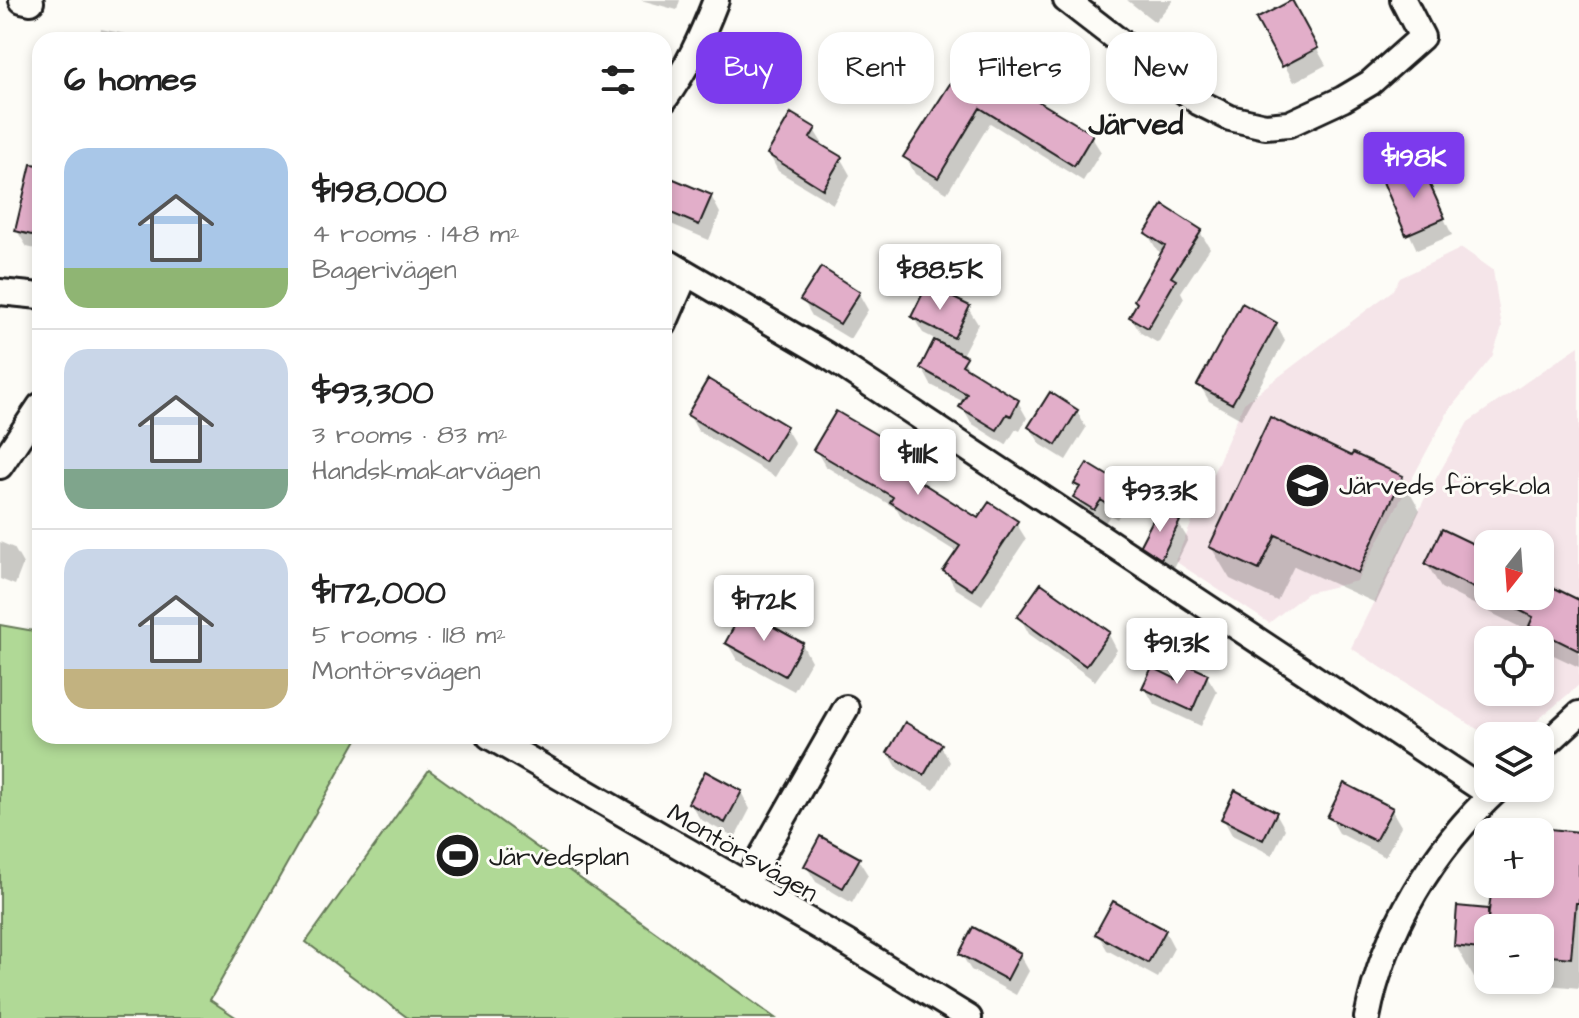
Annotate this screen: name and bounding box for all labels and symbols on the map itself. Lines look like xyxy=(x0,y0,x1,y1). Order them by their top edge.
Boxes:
district label: Järved xyxy=(1088,104,1184,146)
pin: $198K xyxy=(1358,132,1470,200)
pin: $88.5K xyxy=(875,244,1005,312)
pin: $111K xyxy=(862,429,974,497)
school or university icon: Järveds förskola xyxy=(1284,461,1332,509)
pin: $93.3K xyxy=(1095,466,1225,534)
place label: Järveds förskola xyxy=(1339,468,1550,504)
north arrow xyxy=(1474,530,1554,610)
pin: $172K xyxy=(708,575,820,643)
pin: $91.3K xyxy=(1112,618,1242,686)
street label: Montörsvägen xyxy=(659,795,825,912)
sports icon: Järvedsplan xyxy=(434,832,482,880)
place label: Järvedsplan xyxy=(489,839,629,875)

